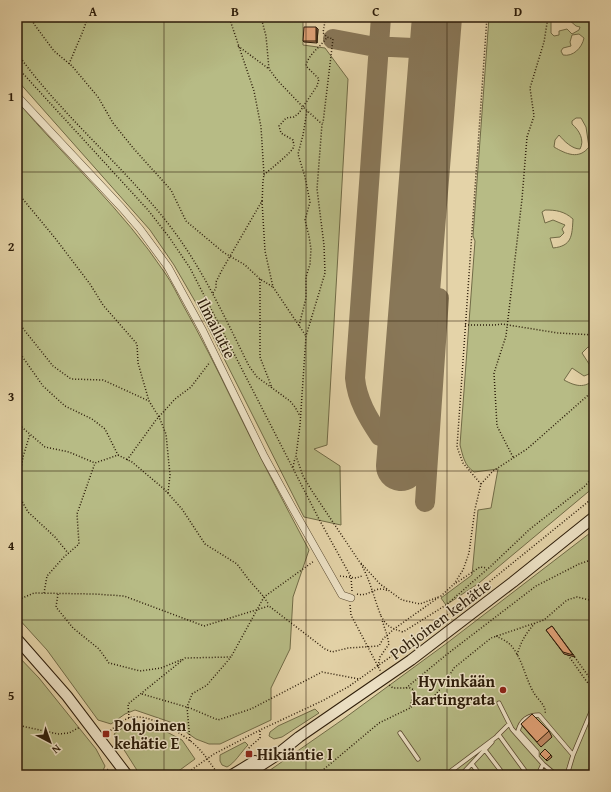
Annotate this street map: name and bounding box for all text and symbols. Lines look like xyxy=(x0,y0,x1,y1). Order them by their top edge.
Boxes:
text: A xyxy=(89,2,98,21)
text: B xyxy=(231,2,239,21)
text: C xyxy=(372,2,380,21)
text: D xyxy=(514,2,522,21)
text: 1 xyxy=(8,87,14,106)
text: 2 xyxy=(8,237,15,256)
street label: Ilmailutie xyxy=(191,293,243,363)
text: 3 xyxy=(8,387,14,406)
text: 4 xyxy=(8,536,15,555)
street label: Pohjoinen kehätie xyxy=(384,573,496,665)
place label: Hyvinkään kartingrata xyxy=(412,669,496,711)
marker: Hyvinkään kartingrata xyxy=(498,685,508,695)
text: 5 xyxy=(8,686,15,705)
place label: Pohjoinen kehätie E xyxy=(114,713,187,755)
north arrow xyxy=(30,722,70,762)
marker: Pohjoinen kehätie E xyxy=(101,729,111,739)
text: N xyxy=(48,741,65,758)
place label: Hikiäntie I xyxy=(257,742,333,766)
marker: Hikiäntie I xyxy=(244,749,254,759)

